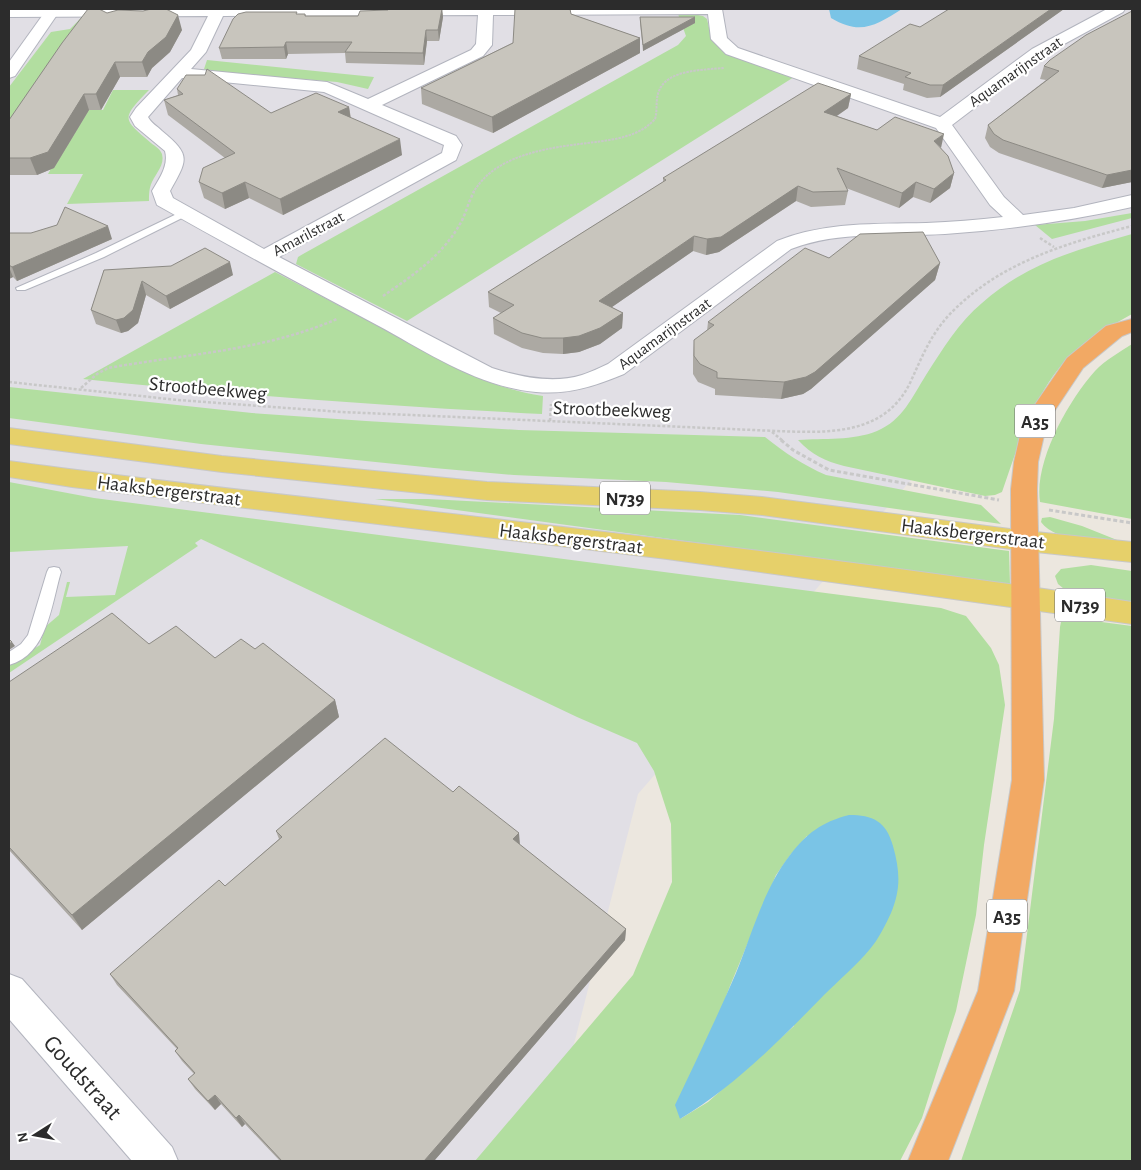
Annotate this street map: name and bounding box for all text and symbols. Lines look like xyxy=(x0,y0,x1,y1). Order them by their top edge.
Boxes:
street label: Aquamarijnstraat xyxy=(966,34,1066,111)
street label: Amarilstraat xyxy=(270,208,347,259)
street label: Aquamarijnstraat xyxy=(615,295,714,373)
street label: Strootbeekweg xyxy=(148,374,268,404)
street label: Strootbeekweg xyxy=(553,398,672,422)
road number: A35 xyxy=(1015,404,1055,438)
street label: Haaksbergerstraat xyxy=(96,472,242,510)
road number: N739 xyxy=(600,482,650,514)
street label: Haaksbergerstraat xyxy=(900,515,1046,553)
street label: Haaksbergerstraat xyxy=(498,520,644,558)
road number: N739 xyxy=(1055,588,1105,622)
road number: A35 xyxy=(987,899,1027,932)
street label: Goudstraat xyxy=(38,1031,126,1125)
north arrow xyxy=(10,1110,60,1160)
text: N xyxy=(15,1131,31,1143)

